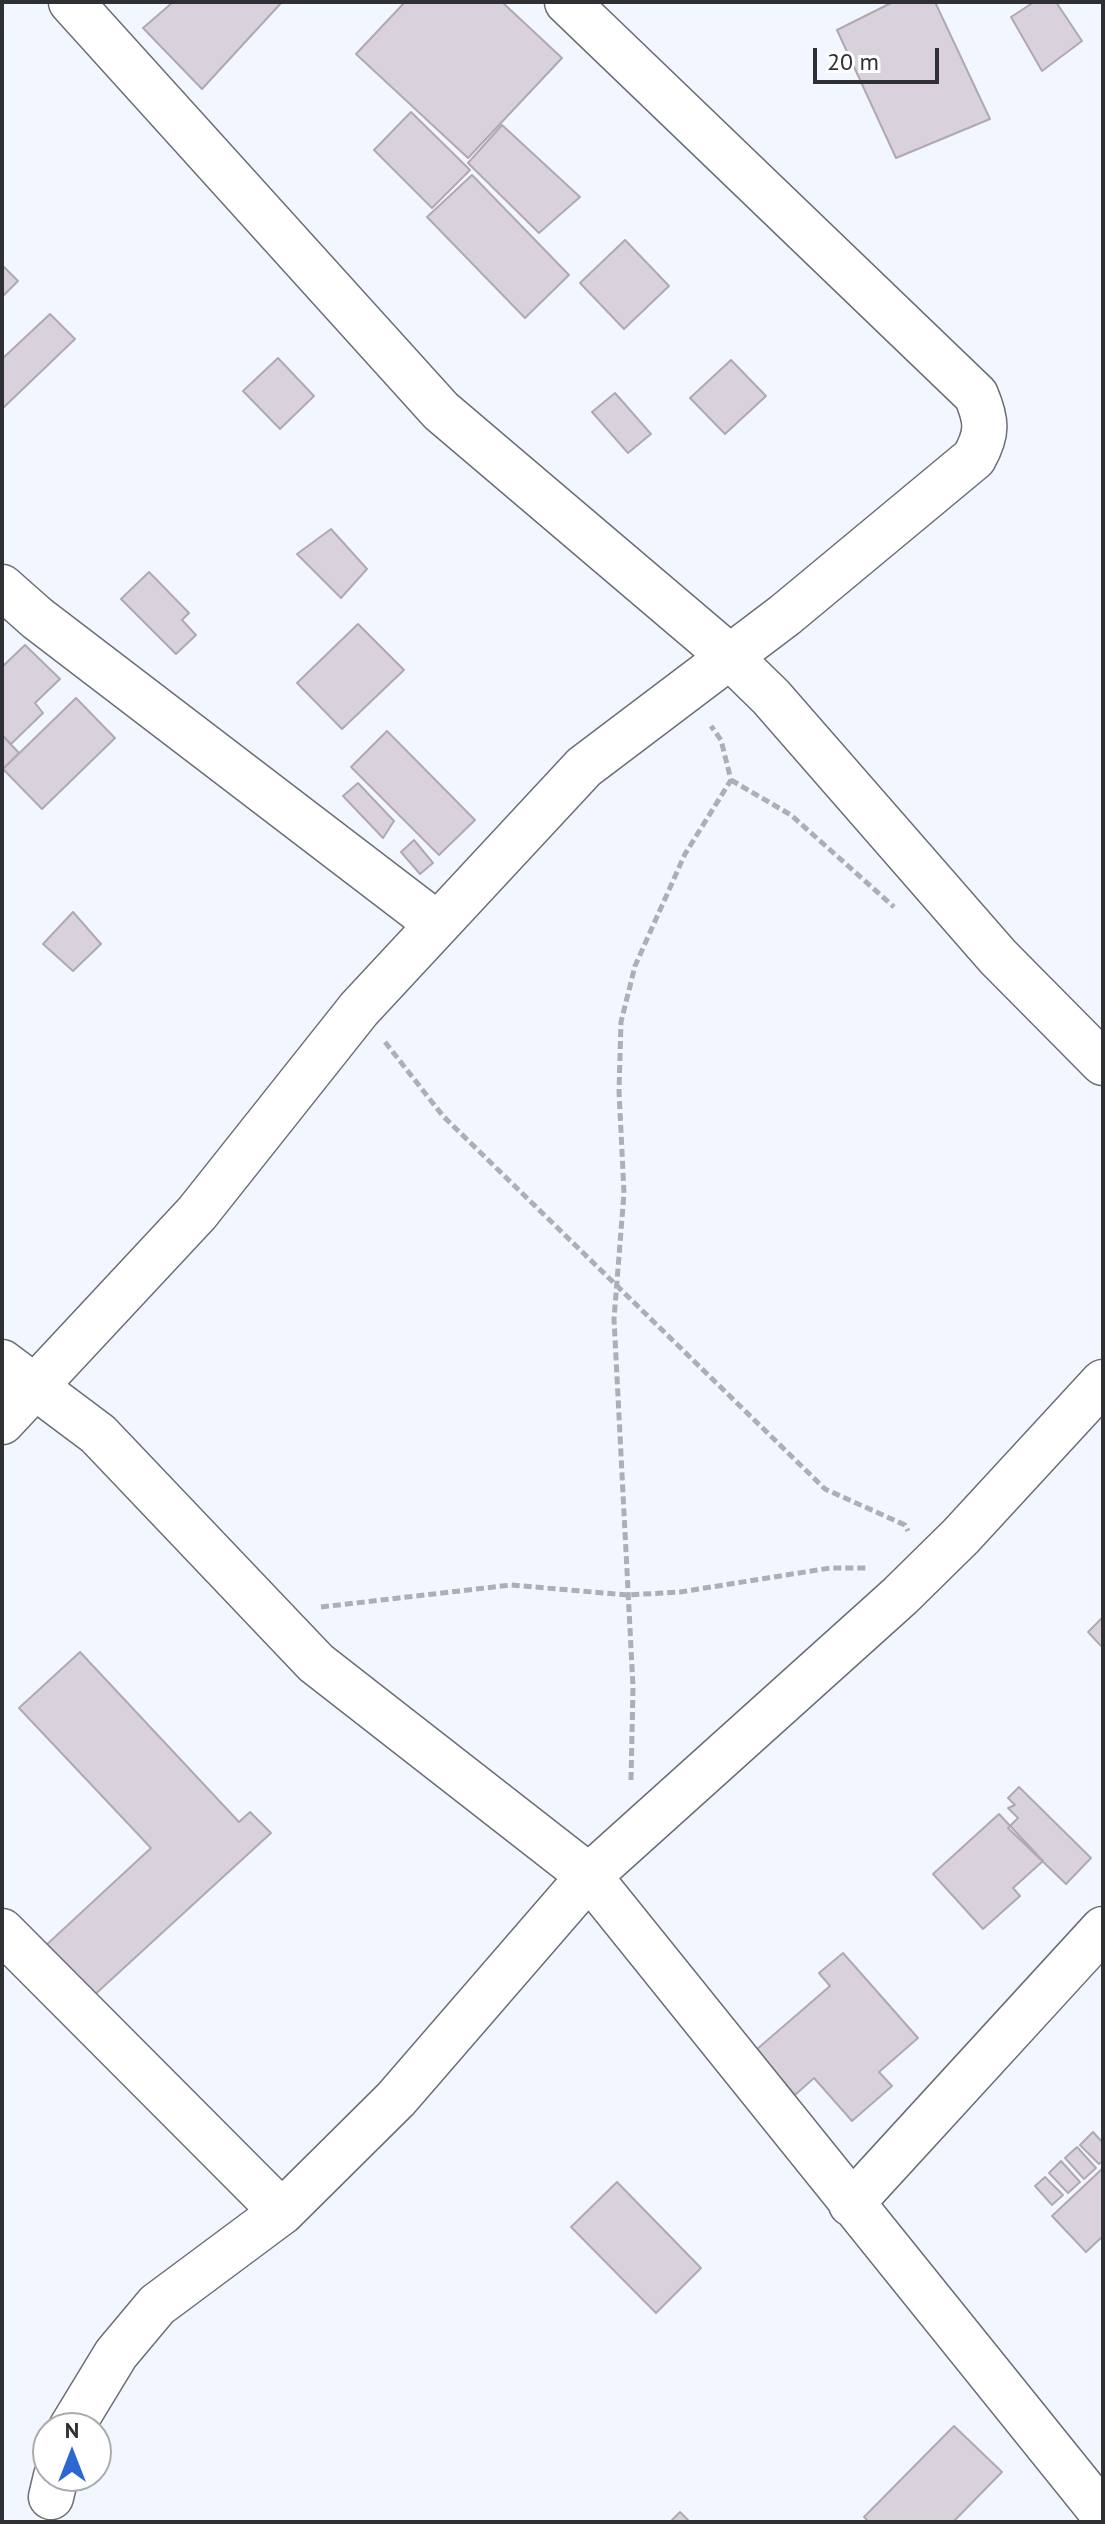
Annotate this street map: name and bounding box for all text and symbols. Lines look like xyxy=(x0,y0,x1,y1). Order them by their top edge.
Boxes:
scale bar xyxy=(817,32,943,82)
text: 20 m xyxy=(827,46,879,77)
north arrow xyxy=(32,2412,112,2492)
text: N xyxy=(65,2416,79,2444)

